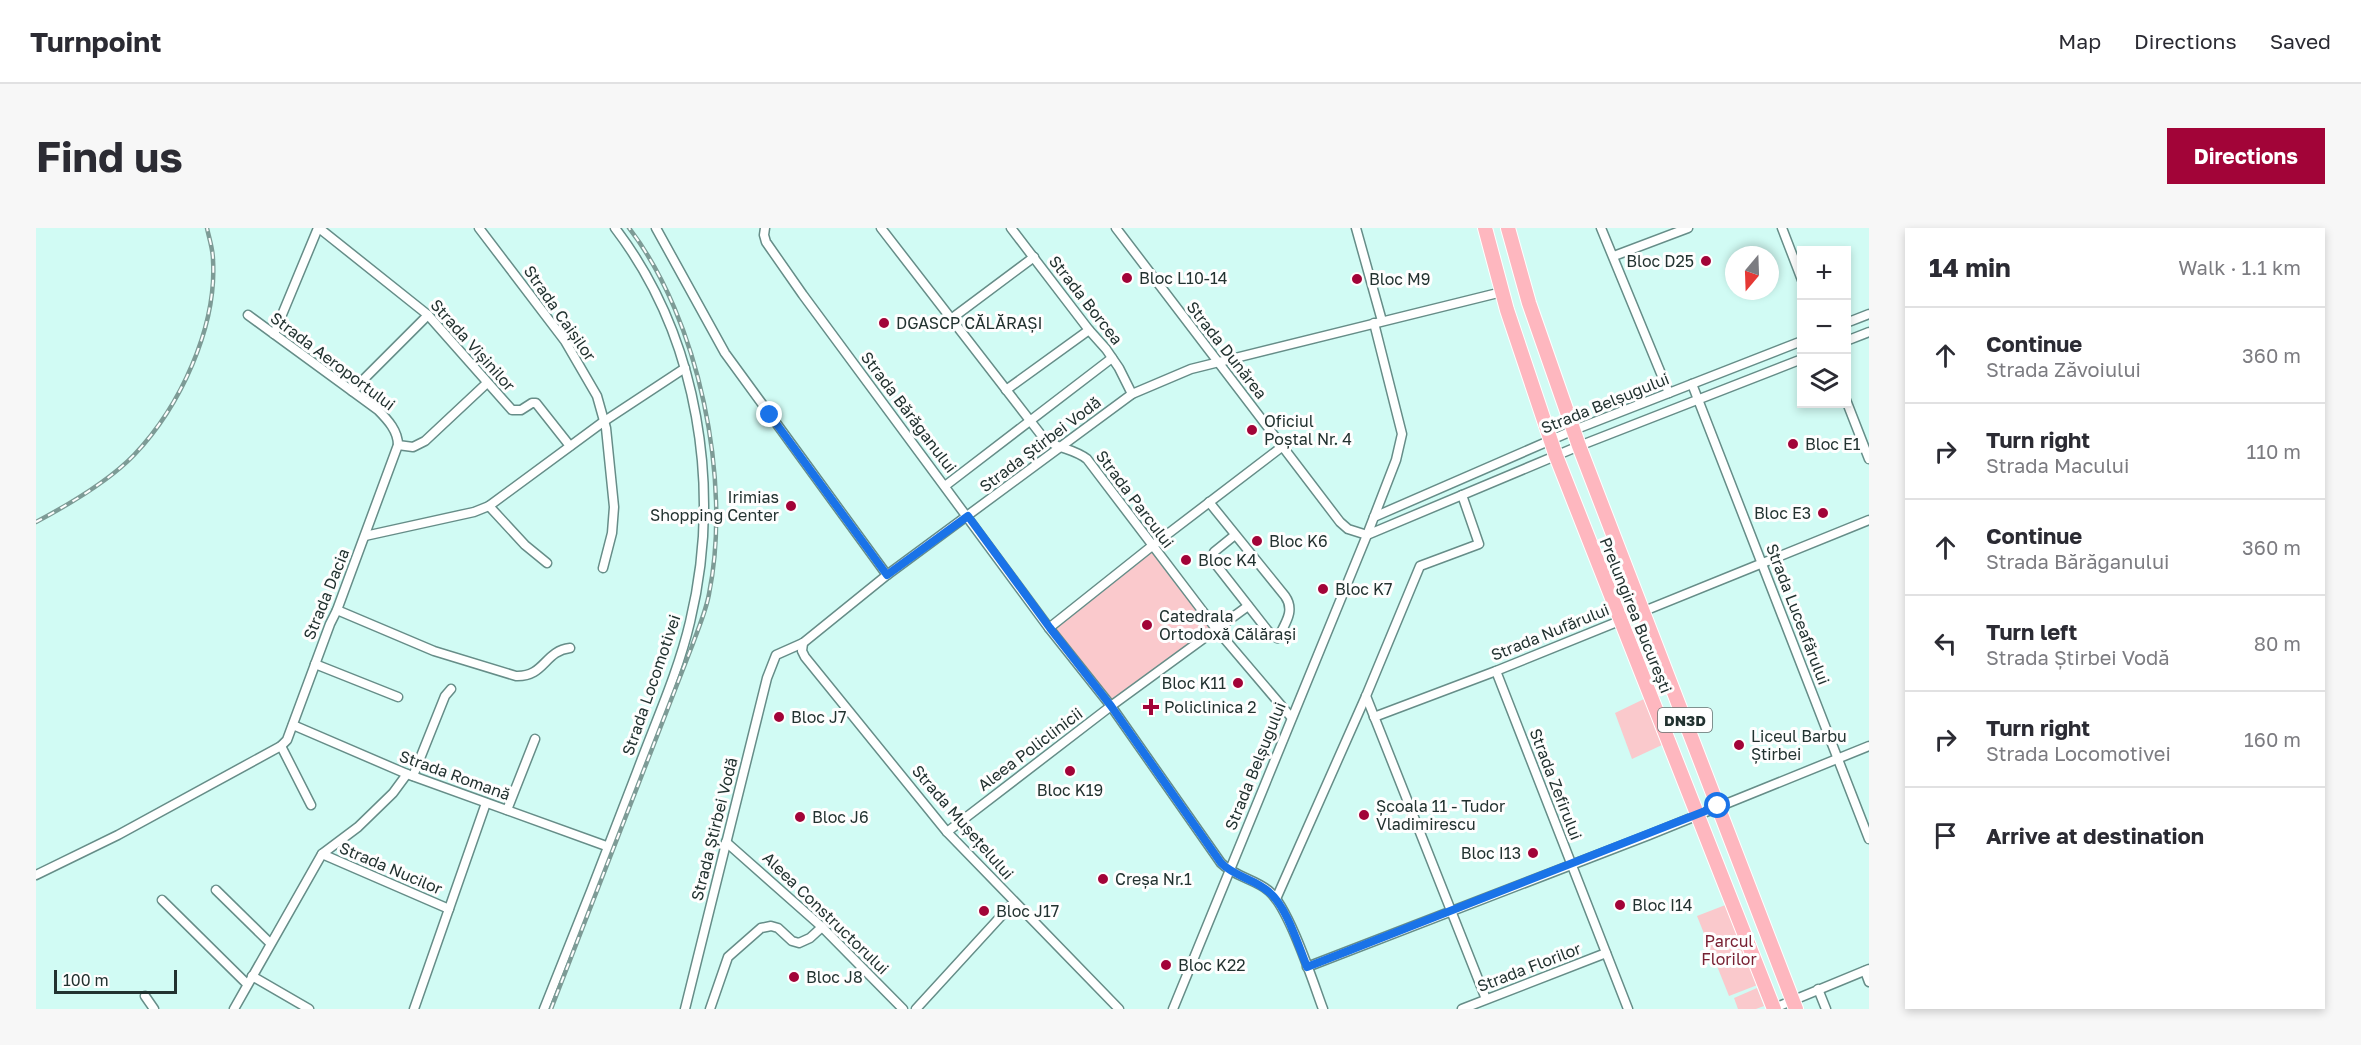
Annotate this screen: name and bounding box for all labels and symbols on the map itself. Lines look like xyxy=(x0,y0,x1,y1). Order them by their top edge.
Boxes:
north arrow xyxy=(1725,246,1779,300)
street label: Strada Borcea xyxy=(1045,251,1127,349)
place label: Bloc D25 xyxy=(1626,251,1694,271)
marker: Bloc D25 xyxy=(1699,254,1713,268)
street label: Strada Caișilor xyxy=(520,261,600,365)
place label: Bloc L10-14 xyxy=(1139,268,1227,288)
place label: Bloc M9 xyxy=(1369,269,1430,289)
marker: Bloc L10-14 xyxy=(1120,271,1134,285)
marker: Bloc M9 xyxy=(1350,272,1364,286)
street label: Strada Vișinilor xyxy=(426,295,520,395)
street label: Strada Dunărea xyxy=(1183,297,1271,403)
street label: Strada Aeroportului xyxy=(267,308,399,414)
place label: DGASCP CĂLĂRAȘI xyxy=(896,313,1043,333)
marker: DGASCP CĂLĂRAȘI xyxy=(877,316,891,330)
street label: Strada Bărăganului xyxy=(857,347,961,477)
street label: Strada Belșugului xyxy=(1538,368,1672,438)
street label: Strada Știrbei Vodă xyxy=(975,392,1105,496)
route end xyxy=(756,401,782,427)
place label: Oficiul Poștal Nr. 4 xyxy=(1264,411,1352,449)
marker: Oficiul Poștal Nr. 4 xyxy=(1245,423,1259,437)
place label: Bloc E1 xyxy=(1805,434,1861,454)
marker: Bloc E1 xyxy=(1786,437,1800,451)
street label: Strada Parcului xyxy=(1092,446,1178,552)
place label: Irimias Shopping Center xyxy=(650,487,779,525)
marker: Irimias Shopping Center xyxy=(784,499,798,513)
place label: Bloc E3 xyxy=(1754,503,1811,523)
marker: Bloc E3 xyxy=(1816,506,1830,520)
place label: Bloc K6 xyxy=(1269,531,1328,551)
marker: Bloc K6 xyxy=(1250,534,1264,548)
street label: Prelungirea București xyxy=(1596,534,1676,696)
street label: Strada Luceafărului xyxy=(1762,541,1834,687)
street label: Strada Dacia xyxy=(299,545,353,643)
place label: Bloc K4 xyxy=(1198,550,1257,570)
marker: Bloc K4 xyxy=(1179,553,1193,567)
place label: Bloc K7 xyxy=(1335,579,1393,599)
marker: Bloc K7 xyxy=(1316,582,1330,596)
street label: Strada Nufărului xyxy=(1488,599,1612,665)
place label: Catedrala Ortodoxă Călărași xyxy=(1159,606,1296,644)
street label: Strada Locomotivei xyxy=(617,612,685,758)
marker: Catedrala Ortodoxă Călărași xyxy=(1140,618,1154,632)
place label: Bloc K11 xyxy=(1161,673,1226,693)
marker: Bloc K11 xyxy=(1231,676,1245,690)
place label: Policlinica 2 xyxy=(1164,697,1257,717)
marker: Policlinica 2 xyxy=(1142,698,1160,716)
street label: Strada Belșugului xyxy=(1220,699,1290,833)
street label: Aleea Policlinicii xyxy=(974,703,1086,795)
place label: Bloc J7 xyxy=(791,707,846,727)
road number: DN3D xyxy=(1658,708,1712,732)
marker: Bloc J7 xyxy=(772,710,786,724)
street label: Strada Zefirului xyxy=(1526,725,1586,843)
place label: Liceul Barbu Știrbei xyxy=(1751,726,1847,764)
marker: Liceul Barbu Știrbei xyxy=(1732,738,1746,752)
street label: Strada Romană xyxy=(397,746,513,804)
street label: Strada Știrbei Vodă xyxy=(687,755,741,903)
street label: Strada Mușețelului xyxy=(908,761,1018,883)
marker: Bloc K19 xyxy=(1063,764,1077,778)
place label: Bloc K19 xyxy=(1037,780,1103,800)
route start xyxy=(1704,792,1730,818)
place label: Școala 11 - Tudor Vladimirescu xyxy=(1376,796,1505,834)
place label: Bloc J6 xyxy=(812,807,869,827)
marker: Școala 11 - Tudor Vladimirescu xyxy=(1357,808,1371,822)
marker: Bloc J6 xyxy=(793,810,807,824)
street label: Strada Nucilor xyxy=(336,837,446,899)
place label: Bloc I13 xyxy=(1461,843,1521,863)
marker: Bloc I13 xyxy=(1526,846,1540,860)
street label: Aleea Constructorului xyxy=(759,848,893,978)
place label: Creșa Nr.1 xyxy=(1115,869,1192,889)
marker: Creșa Nr.1 xyxy=(1096,872,1110,886)
place label: Bloc I14 xyxy=(1632,895,1693,915)
marker: Bloc I14 xyxy=(1613,898,1627,912)
place label: Bloc J17 xyxy=(996,901,1059,921)
marker: Bloc J17 xyxy=(977,904,991,918)
park label: Parcul Florilor xyxy=(1701,931,1757,969)
street label: Strada Florilor xyxy=(1474,938,1584,996)
place label: Bloc K22 xyxy=(1178,955,1246,975)
marker: Bloc K22 xyxy=(1159,958,1173,972)
scale bar xyxy=(54,967,177,994)
place label: Bloc J8 xyxy=(806,967,863,987)
marker: Bloc J8 xyxy=(787,970,801,984)

